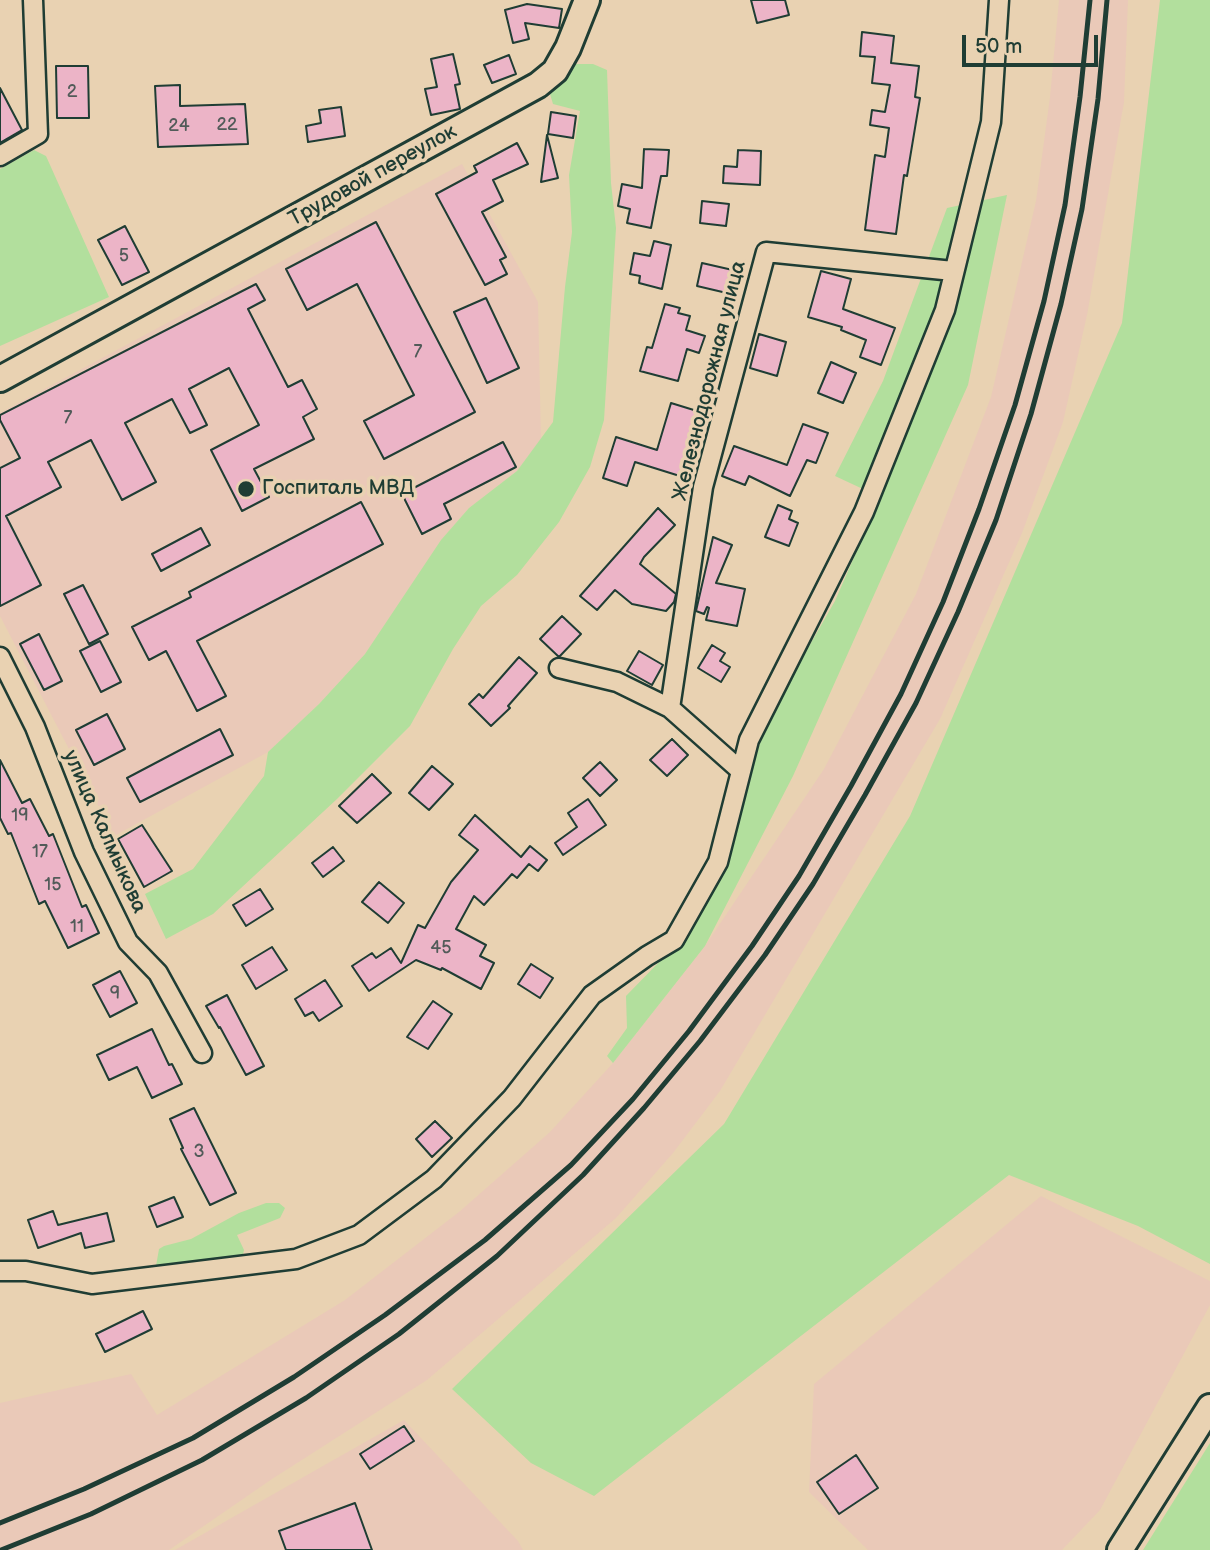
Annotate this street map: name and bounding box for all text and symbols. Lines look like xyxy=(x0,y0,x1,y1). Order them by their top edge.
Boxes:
scale bar xyxy=(965,21,1102,65)
text: 50 m xyxy=(975,34,1022,59)
house number: 2 xyxy=(67,81,77,103)
house number: 22 xyxy=(216,114,238,136)
house number: 24 xyxy=(168,115,190,137)
street label: Трудовой переулок xyxy=(285,119,461,233)
house number: 5 xyxy=(119,245,129,267)
street label: Железнодорожная улица xyxy=(668,258,752,504)
house number: 7 xyxy=(414,341,422,363)
house number: 7 xyxy=(64,407,72,429)
place label: Госпиталь МВД xyxy=(262,476,414,502)
marker: Госпиталь МВД xyxy=(236,479,256,499)
street label: улица Калмыкова xyxy=(57,747,151,917)
house number: 19 xyxy=(11,805,29,827)
house number: 17 xyxy=(32,841,48,863)
house number: 15 xyxy=(44,874,62,896)
house number: 11 xyxy=(70,916,84,938)
house number: 45 xyxy=(430,937,452,959)
house number: 9 xyxy=(110,983,120,1005)
house number: 3 xyxy=(193,1141,205,1163)

